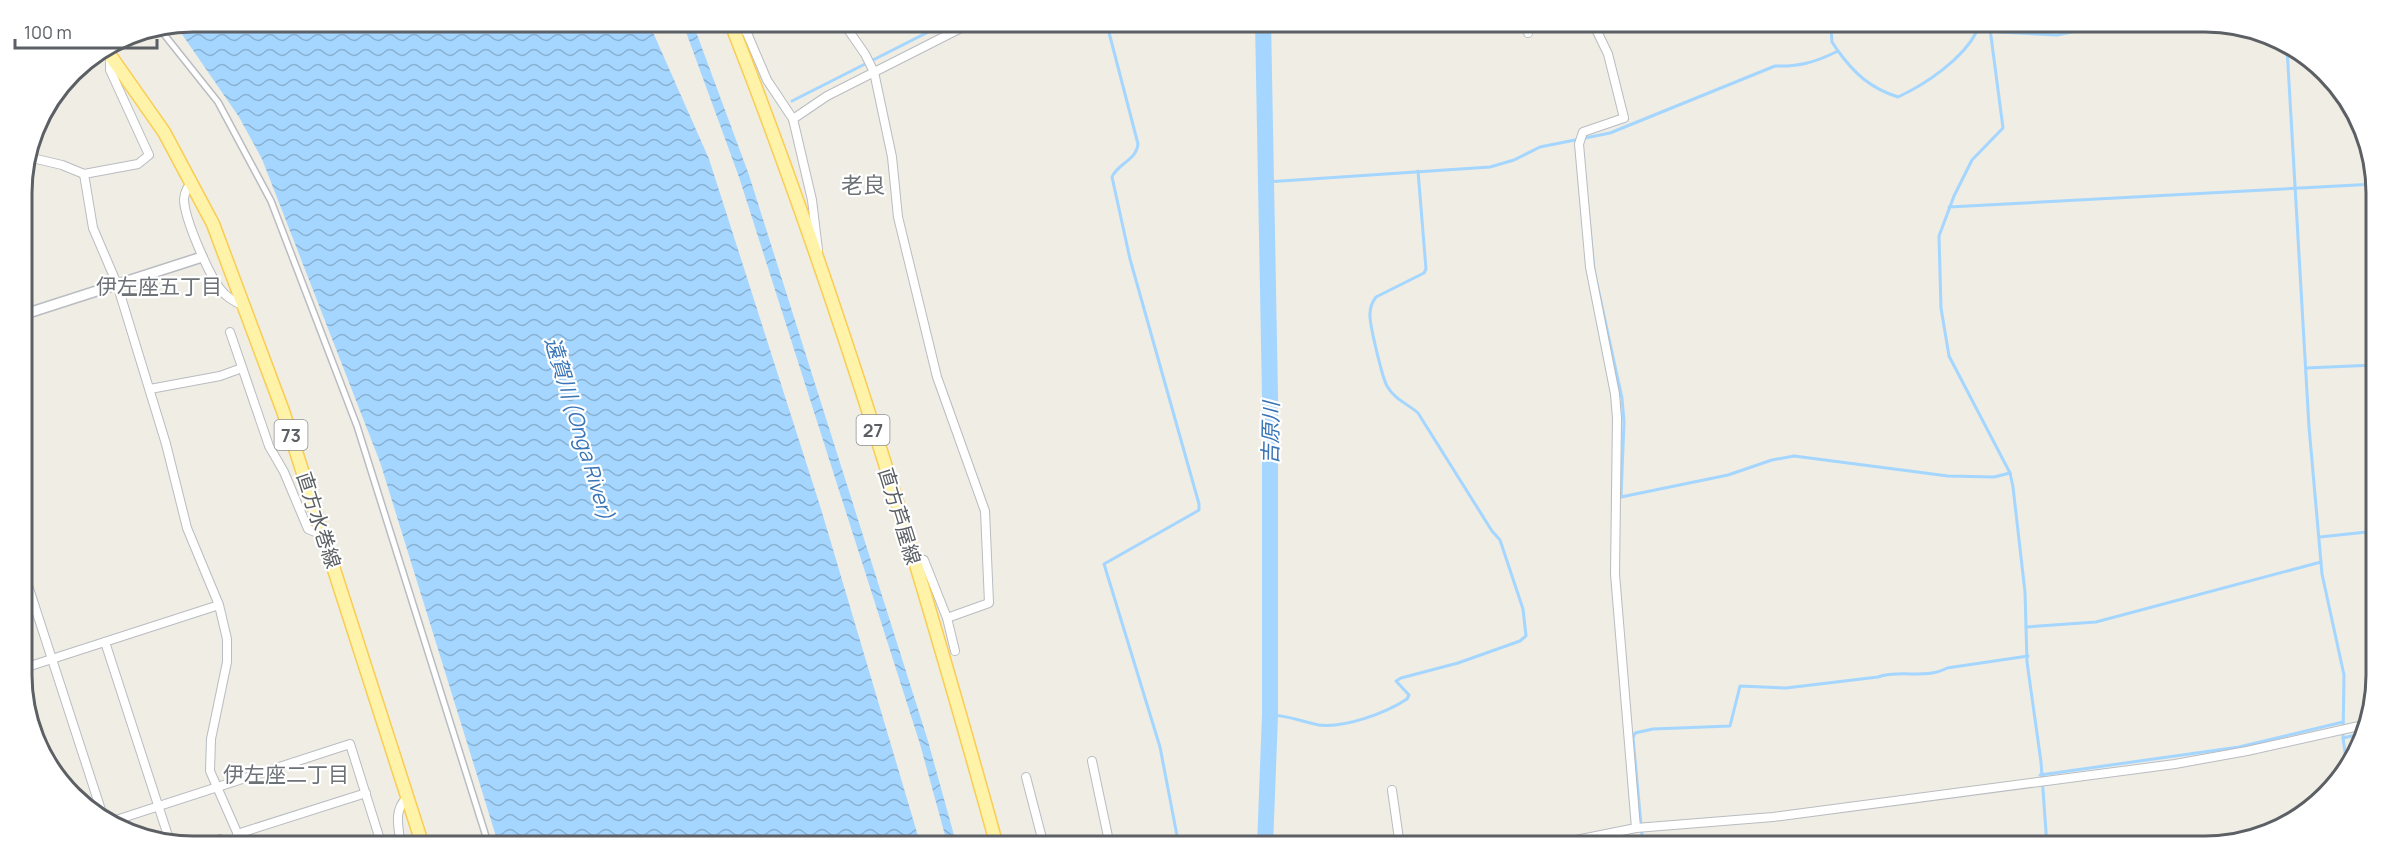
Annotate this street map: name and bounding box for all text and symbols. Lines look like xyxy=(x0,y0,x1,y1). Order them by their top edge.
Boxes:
scale bar xyxy=(15,12,158,50)
text: 100 m xyxy=(24,20,72,44)
district label: 老良 xyxy=(841,170,885,200)
district label: 伊左座五丁目 xyxy=(96,272,222,300)
water label: 遠賀川 (Onga River) xyxy=(539,333,621,523)
water label: 吉原川 xyxy=(1255,399,1285,465)
road number: 27 xyxy=(856,415,890,445)
road number: 73 xyxy=(274,420,308,450)
street label: 直方芦屋線 xyxy=(872,464,928,568)
street label: 直方水巻線 xyxy=(291,468,347,572)
district label: 伊左座二丁目 xyxy=(223,760,349,788)

